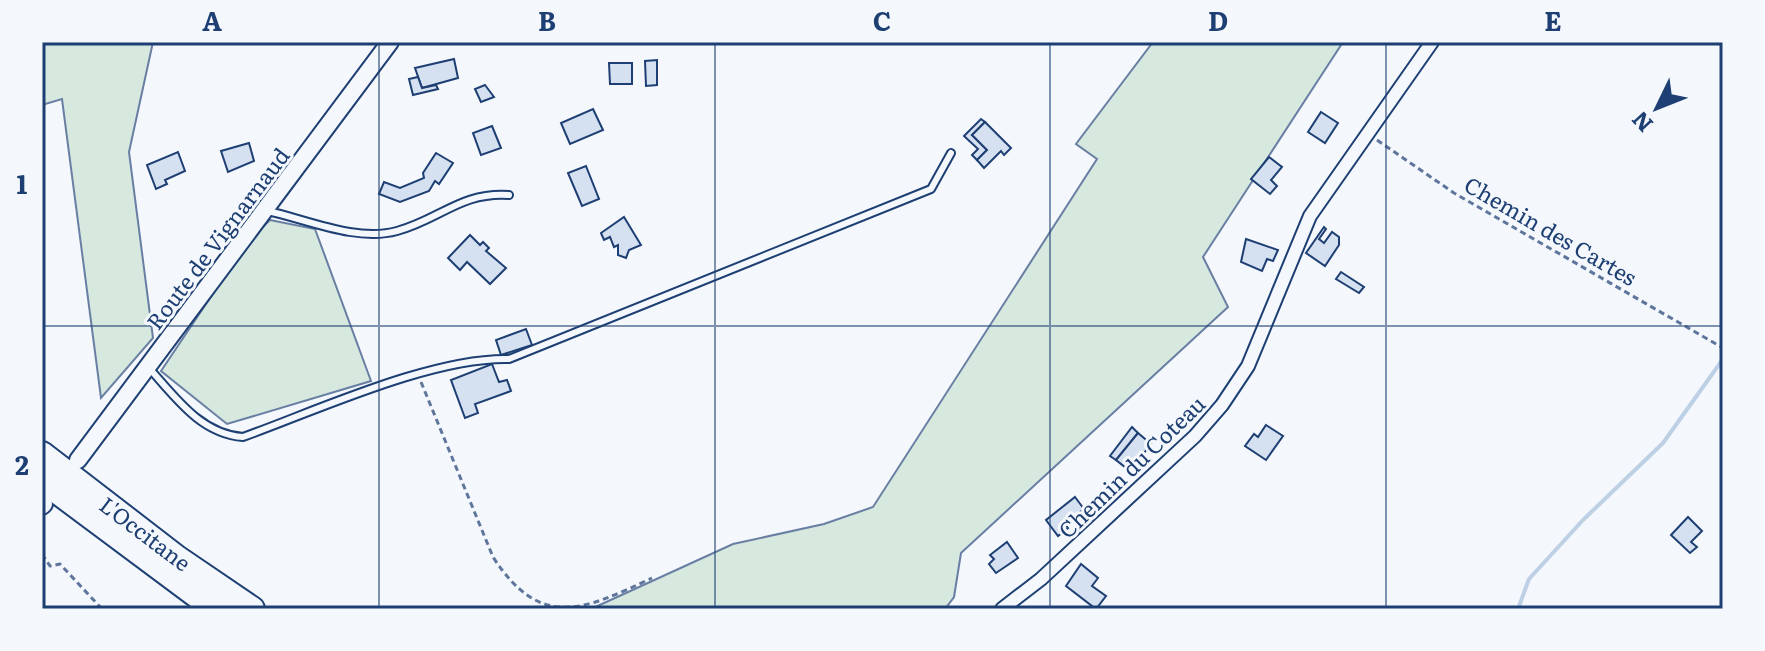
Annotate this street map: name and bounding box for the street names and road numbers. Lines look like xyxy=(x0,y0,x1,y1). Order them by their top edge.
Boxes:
street label: Route de Vignarnaud xyxy=(137,140,297,336)
street label: Chemin des Cartes xyxy=(1459,167,1643,293)
street label: Chemin du Coteau xyxy=(1050,387,1212,545)
street label: L'Occitane xyxy=(93,488,199,578)

